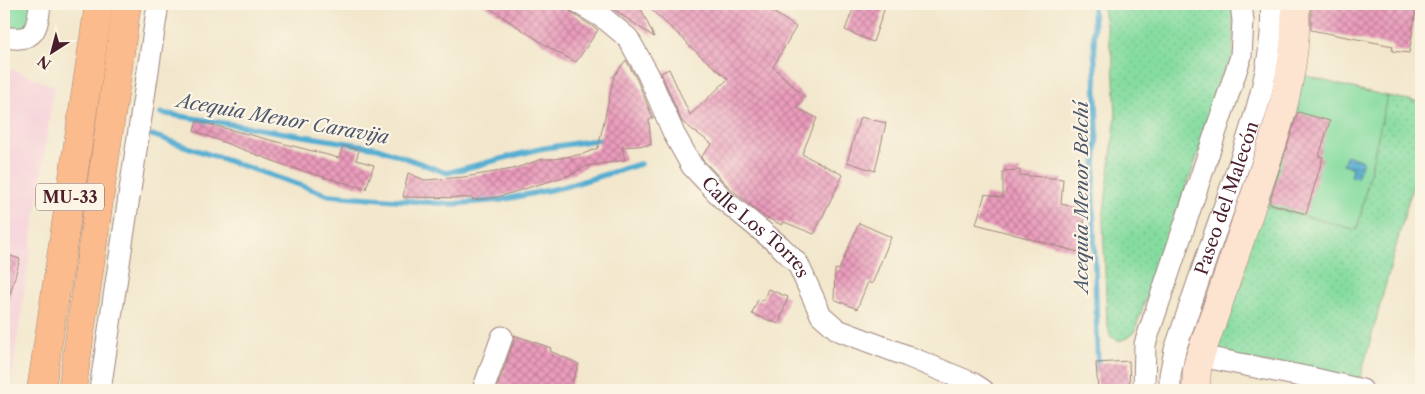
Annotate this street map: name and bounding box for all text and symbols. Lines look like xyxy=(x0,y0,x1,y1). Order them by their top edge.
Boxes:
north arrow xyxy=(28,28,78,78)
text: N xyxy=(34,52,55,73)
water label: Acequia Menor Caravija xyxy=(172,88,391,149)
water label: Acequia Menor Belchí xyxy=(1070,99,1093,296)
street label: Paseo del Malecón xyxy=(1190,119,1263,278)
street label: Calle Los Torres xyxy=(697,172,814,281)
road number: MU-33 xyxy=(36,183,104,210)

